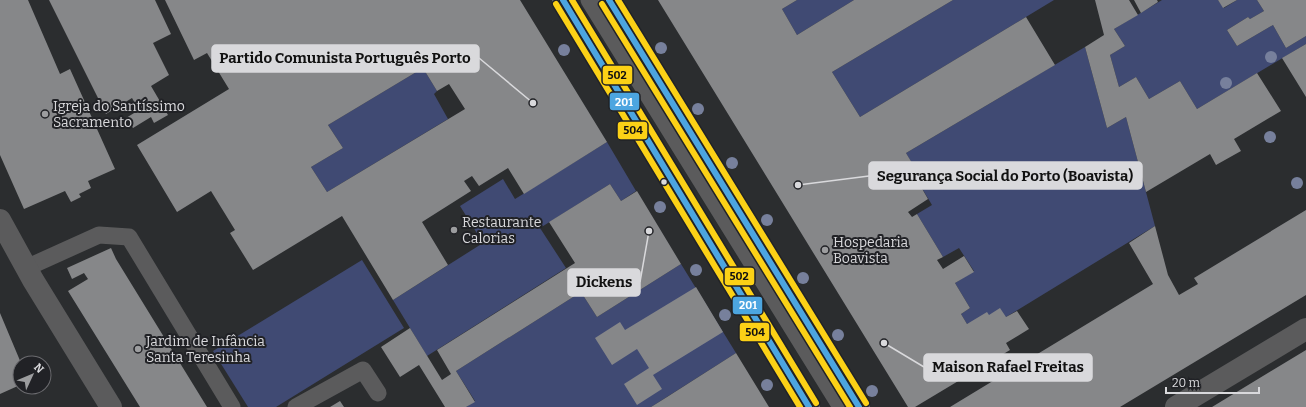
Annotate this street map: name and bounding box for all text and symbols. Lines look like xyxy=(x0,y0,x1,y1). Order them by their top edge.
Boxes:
callout: Partido Comunista Português Porto xyxy=(212,45,479,72)
text: Partido Comunista Português Porto xyxy=(219,49,471,67)
line badge: 502 xyxy=(602,65,633,85)
text: 502 xyxy=(607,69,627,82)
line badge: 201 xyxy=(609,92,640,111)
text: 201 xyxy=(615,96,633,109)
place label: Igreja do Santíssimo Sacramento xyxy=(53,98,185,131)
marker: Igreja do Santíssimo Sacramento xyxy=(40,109,50,119)
line badge: 504 xyxy=(617,121,648,140)
text: 504 xyxy=(623,124,643,137)
callout: Segurança Social do Porto (Boavista) xyxy=(869,162,1142,189)
text: Segurança Social do Porto (Boavista) xyxy=(877,167,1134,185)
unlabelled marker xyxy=(659,177,669,187)
place label: Restaurante Calorias xyxy=(462,214,541,247)
marker: Restaurante Calorias xyxy=(449,225,459,235)
place label: Hospedaria Boavista xyxy=(833,234,908,267)
marker: Hospedaria Boavista xyxy=(820,245,830,255)
line badge: 502 xyxy=(724,267,755,286)
callout: Dickens xyxy=(568,269,640,296)
text: 502 xyxy=(729,270,749,283)
text: Dickens xyxy=(576,273,632,291)
line badge: 201 xyxy=(732,296,763,315)
text: 201 xyxy=(739,299,757,312)
line badge: 504 xyxy=(739,322,770,342)
text: 504 xyxy=(745,326,765,339)
place label: Jardim de Infância Santa Teresinha xyxy=(145,333,265,366)
marker: Jardim de Infância Santa Teresinha xyxy=(133,344,143,354)
callout: Maison Rafael Freitas xyxy=(924,354,1092,381)
north arrow xyxy=(12,355,52,395)
text: Maison Rafael Freitas xyxy=(932,358,1084,376)
text: N xyxy=(31,361,47,376)
scale bar xyxy=(1166,369,1259,395)
text: 20 m xyxy=(1172,376,1201,390)

